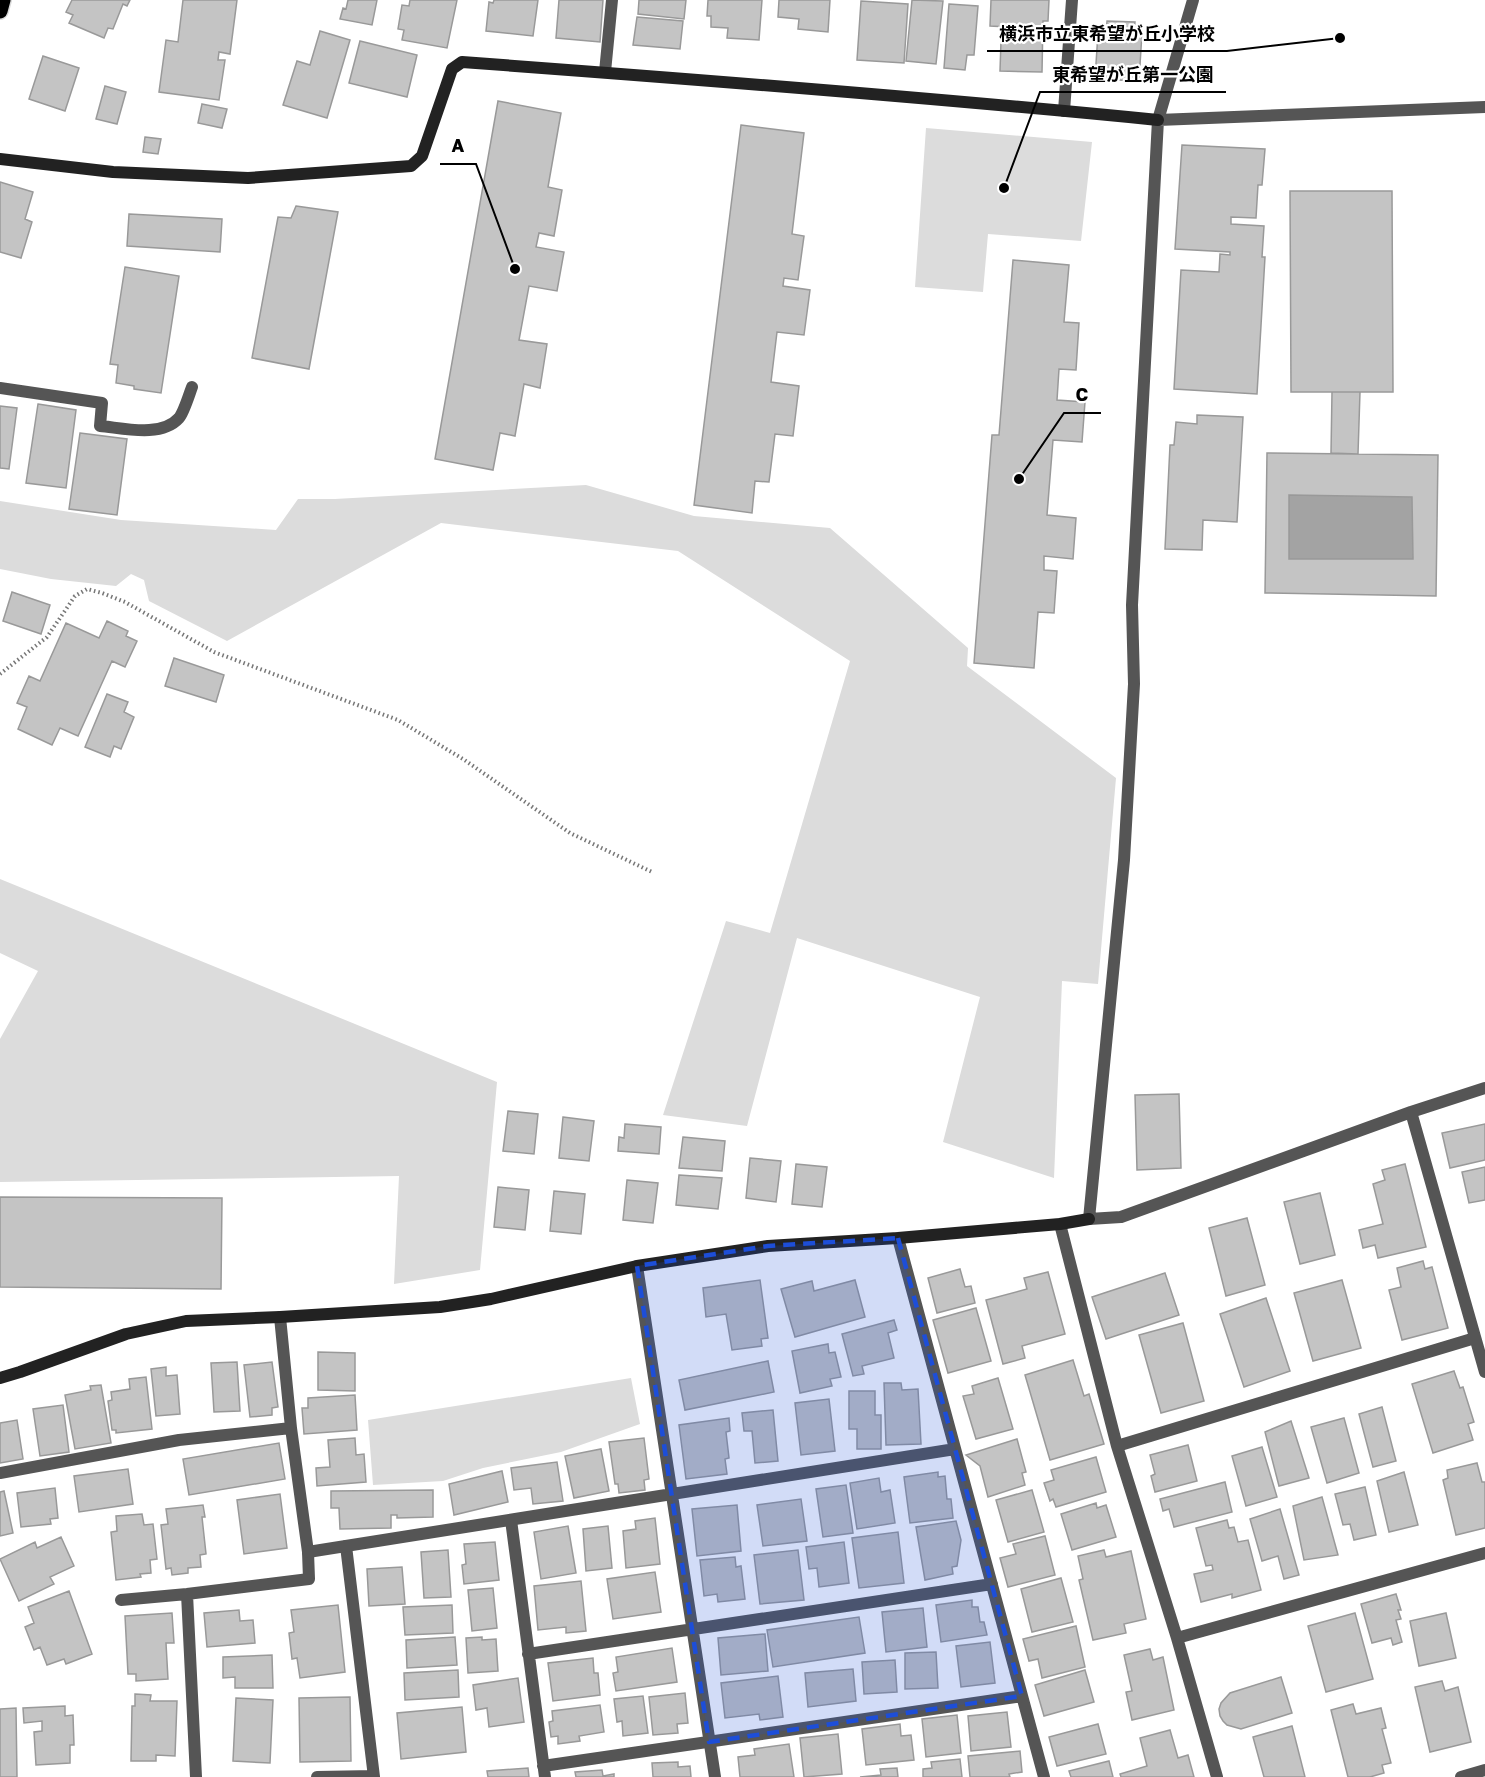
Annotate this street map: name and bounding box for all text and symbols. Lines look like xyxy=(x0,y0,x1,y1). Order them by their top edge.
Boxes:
callout: 横浜市立東希望が丘小学校 xyxy=(987,15,1227,51)
text: 横浜市立東希望が丘小学校 xyxy=(999,22,1215,44)
callout: 東希望が丘第一公園 xyxy=(1040,56,1226,92)
text: 東希望が丘第一公園 xyxy=(1052,63,1214,85)
callout: A xyxy=(440,128,476,164)
text: A xyxy=(452,134,465,156)
callout: C xyxy=(1064,377,1101,413)
text: C xyxy=(1076,383,1089,405)

